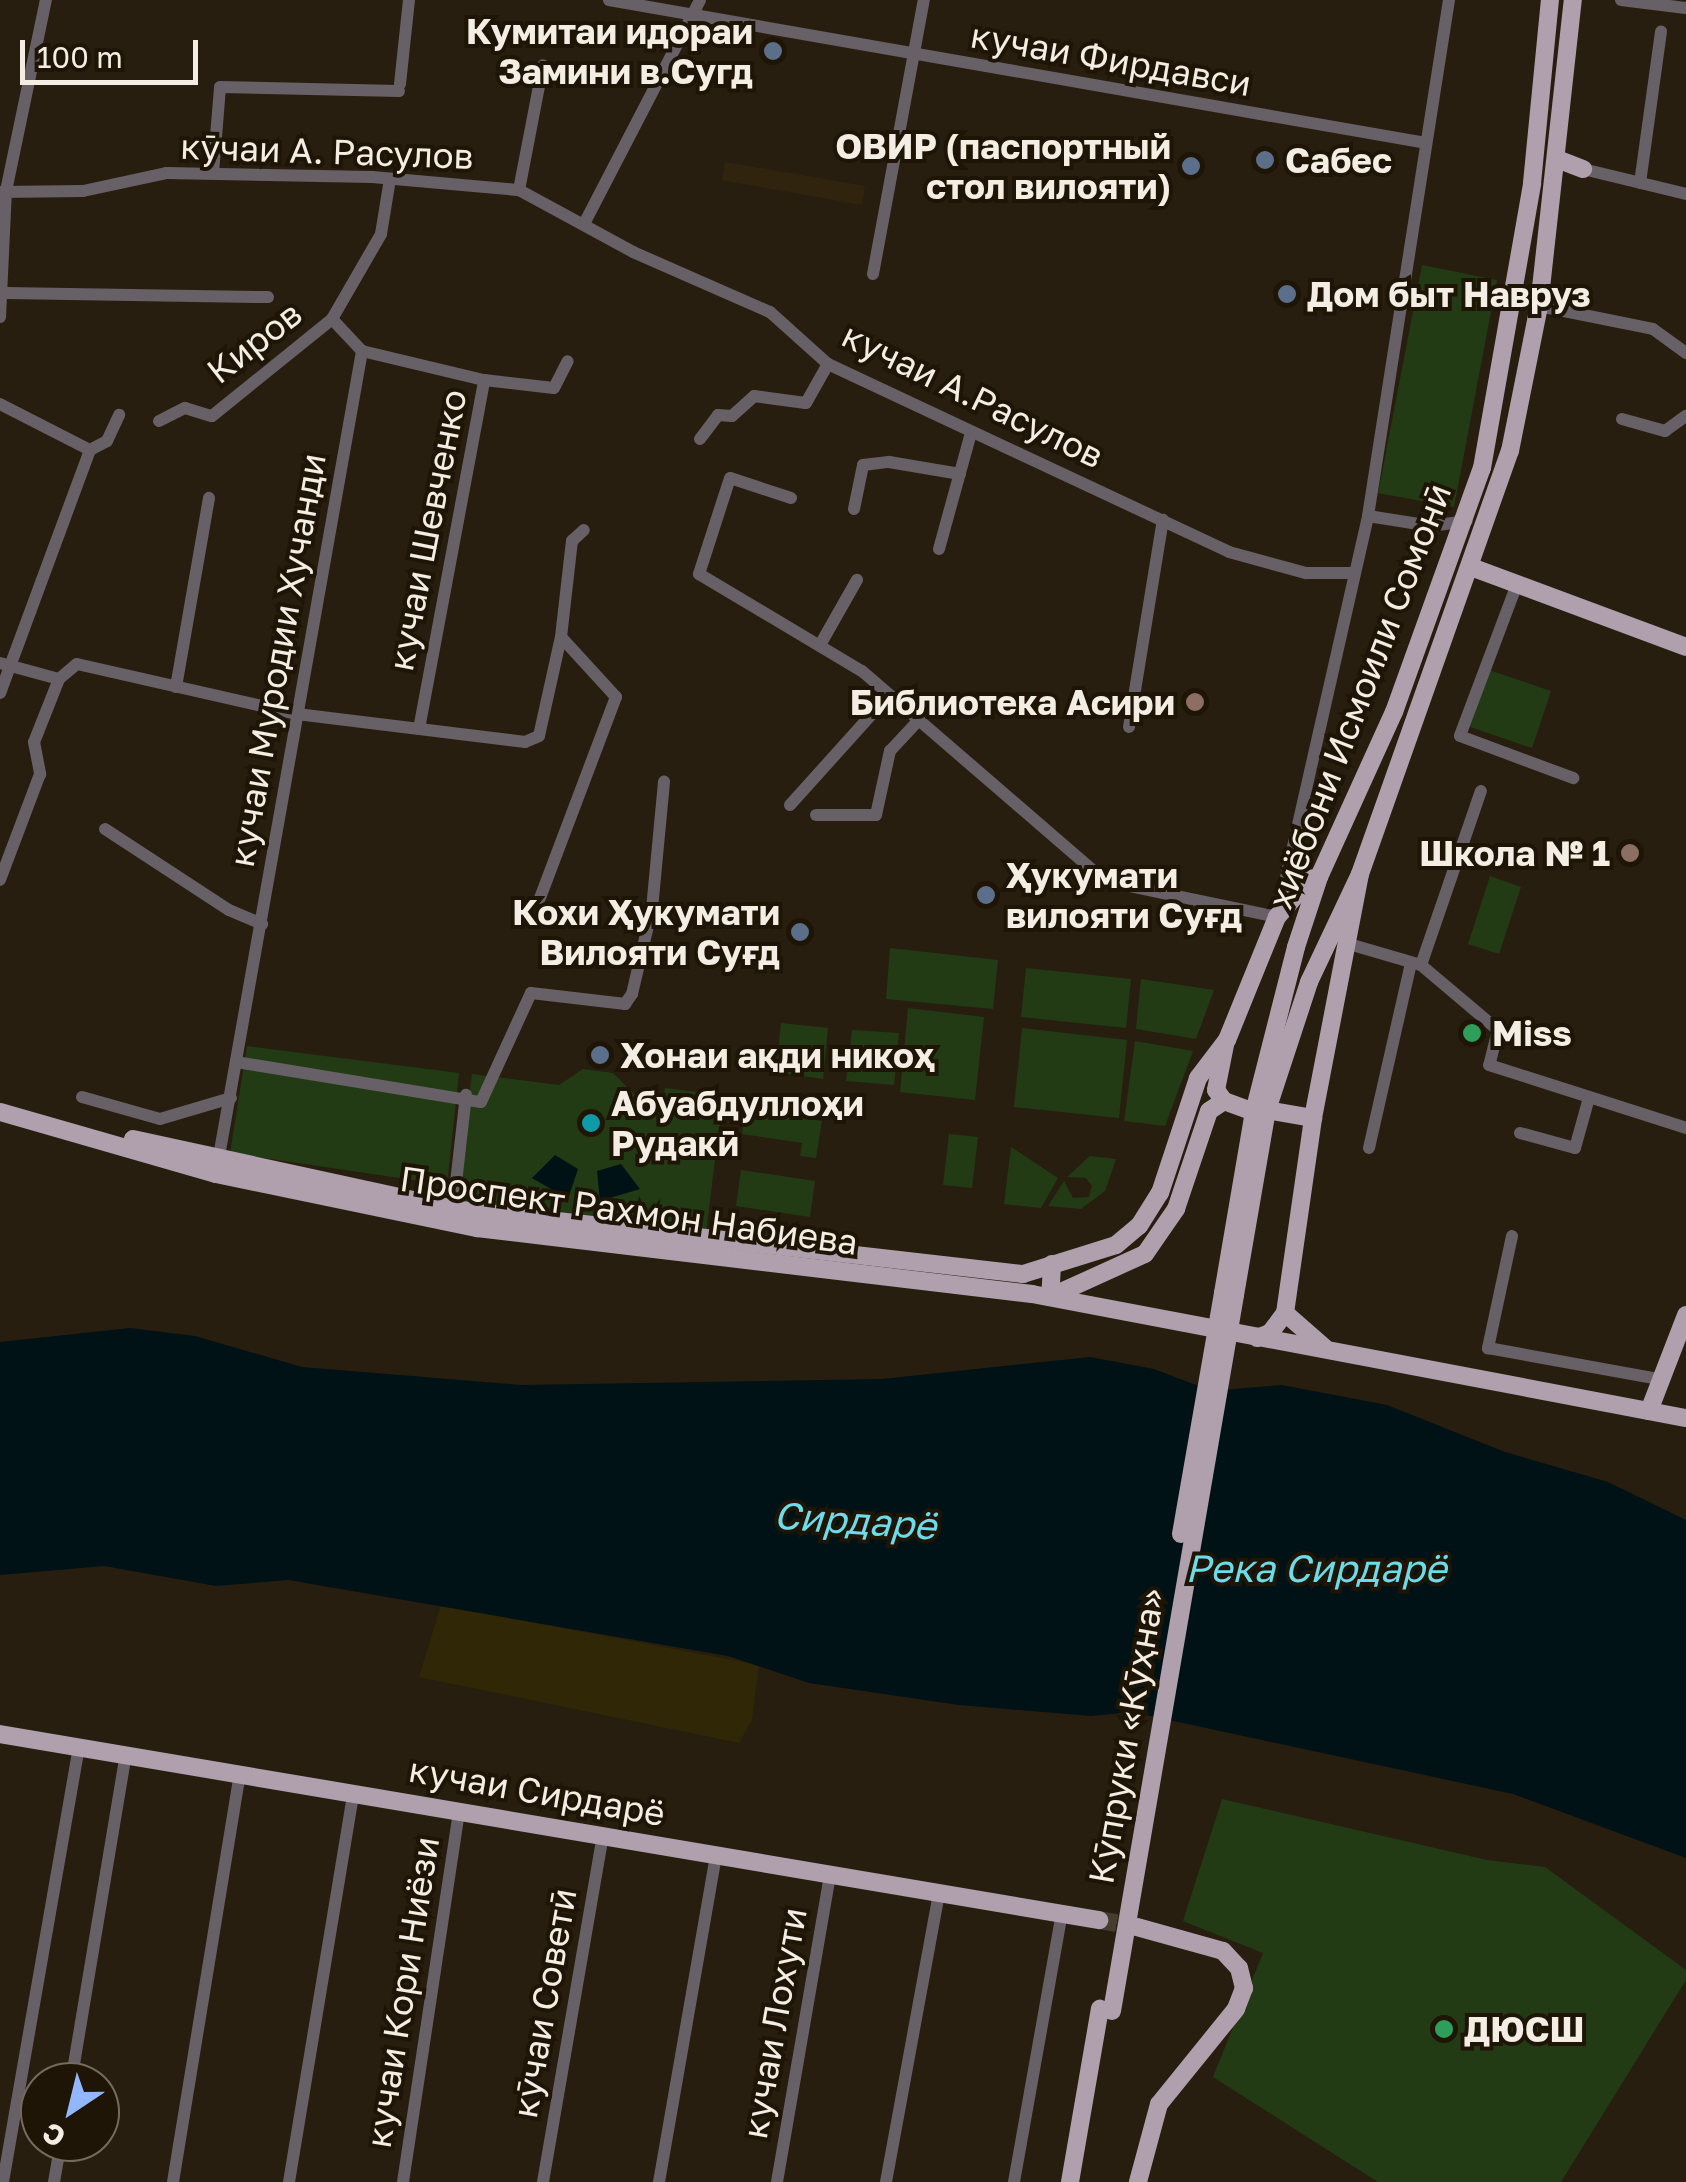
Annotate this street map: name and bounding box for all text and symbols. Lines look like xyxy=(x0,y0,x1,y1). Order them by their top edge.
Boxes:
place label: Кумитаи идораи Замини в.Сугд xyxy=(466,10,753,92)
street label: кучаи Фирдавси xyxy=(968,14,1254,104)
scale bar xyxy=(25,20,202,82)
text: 100 m xyxy=(37,39,123,75)
marker: Кумитаи идораи Замини в.Сугд xyxy=(762,40,784,62)
street label: кӯчаи А. Расулов xyxy=(180,125,474,177)
place label: ОВИР (паспортный стол вилояти) xyxy=(835,125,1171,207)
place label: Сабес xyxy=(1285,139,1392,181)
marker: Сабес xyxy=(1254,149,1276,171)
marker: ОВИР (паспортный стол вилояти) xyxy=(1180,155,1202,177)
place label: Дом быт Навруз xyxy=(1307,273,1591,315)
marker: Дом быт Навруз xyxy=(1276,283,1298,305)
street label: Киров xyxy=(198,292,310,392)
street label: кучаи А.Расулов xyxy=(836,314,1110,476)
street label: кучаи Шевченко xyxy=(379,386,475,674)
street label: кучаи Муродии Хучанди xyxy=(220,450,334,870)
street label: хиёбони Исмоили Сомонӣ xyxy=(1258,478,1460,914)
place label: Библиотека Асири xyxy=(850,681,1175,723)
marker: Библиотека Асири xyxy=(1184,691,1206,713)
place label: Школа № 1 xyxy=(1419,832,1610,874)
marker: Школа № 1 xyxy=(1619,842,1641,864)
place label: Ҳукумати вилояти Суғд xyxy=(1006,854,1242,936)
marker: Ҳукумати вилояти Суғд xyxy=(975,884,997,906)
place label: Кохи Ҳукумати Вилояти Суғд xyxy=(512,891,780,973)
marker: Кохи Ҳукумати Вилояти Суғд xyxy=(789,921,811,943)
place label: Miss xyxy=(1492,1012,1572,1054)
marker: Miss xyxy=(1461,1022,1483,1044)
place label: Хонаи ақди никоҳ xyxy=(620,1034,935,1076)
marker: Хонаи ақди никоҳ xyxy=(589,1044,611,1066)
place label: Абуабдуллоҳи Рудакӣ xyxy=(611,1082,864,1164)
marker: Абуабдуллоҳи Рудакӣ xyxy=(580,1112,602,1134)
street label: Проспект Рахмон Набиева xyxy=(397,1157,861,1263)
water label: Сирдарё xyxy=(772,1492,938,1548)
water label: Река Сирдарё xyxy=(1185,1545,1447,1591)
street label: Кӯпруки «Кӯҳна» xyxy=(1079,1585,1173,1887)
street label: кучаи Сирдарё xyxy=(406,1748,668,1834)
street label: кучаи Кори Ниёзи xyxy=(357,1834,447,2150)
street label: кӯчаи Советӣ xyxy=(503,1885,585,2121)
street label: кучаи Лохути xyxy=(733,1904,815,2142)
place label: ДЮСШ xyxy=(1464,2008,1585,2050)
marker: ДЮСШ xyxy=(1433,2018,1455,2040)
north arrow xyxy=(20,2062,120,2162)
text: С xyxy=(36,2116,71,2155)

